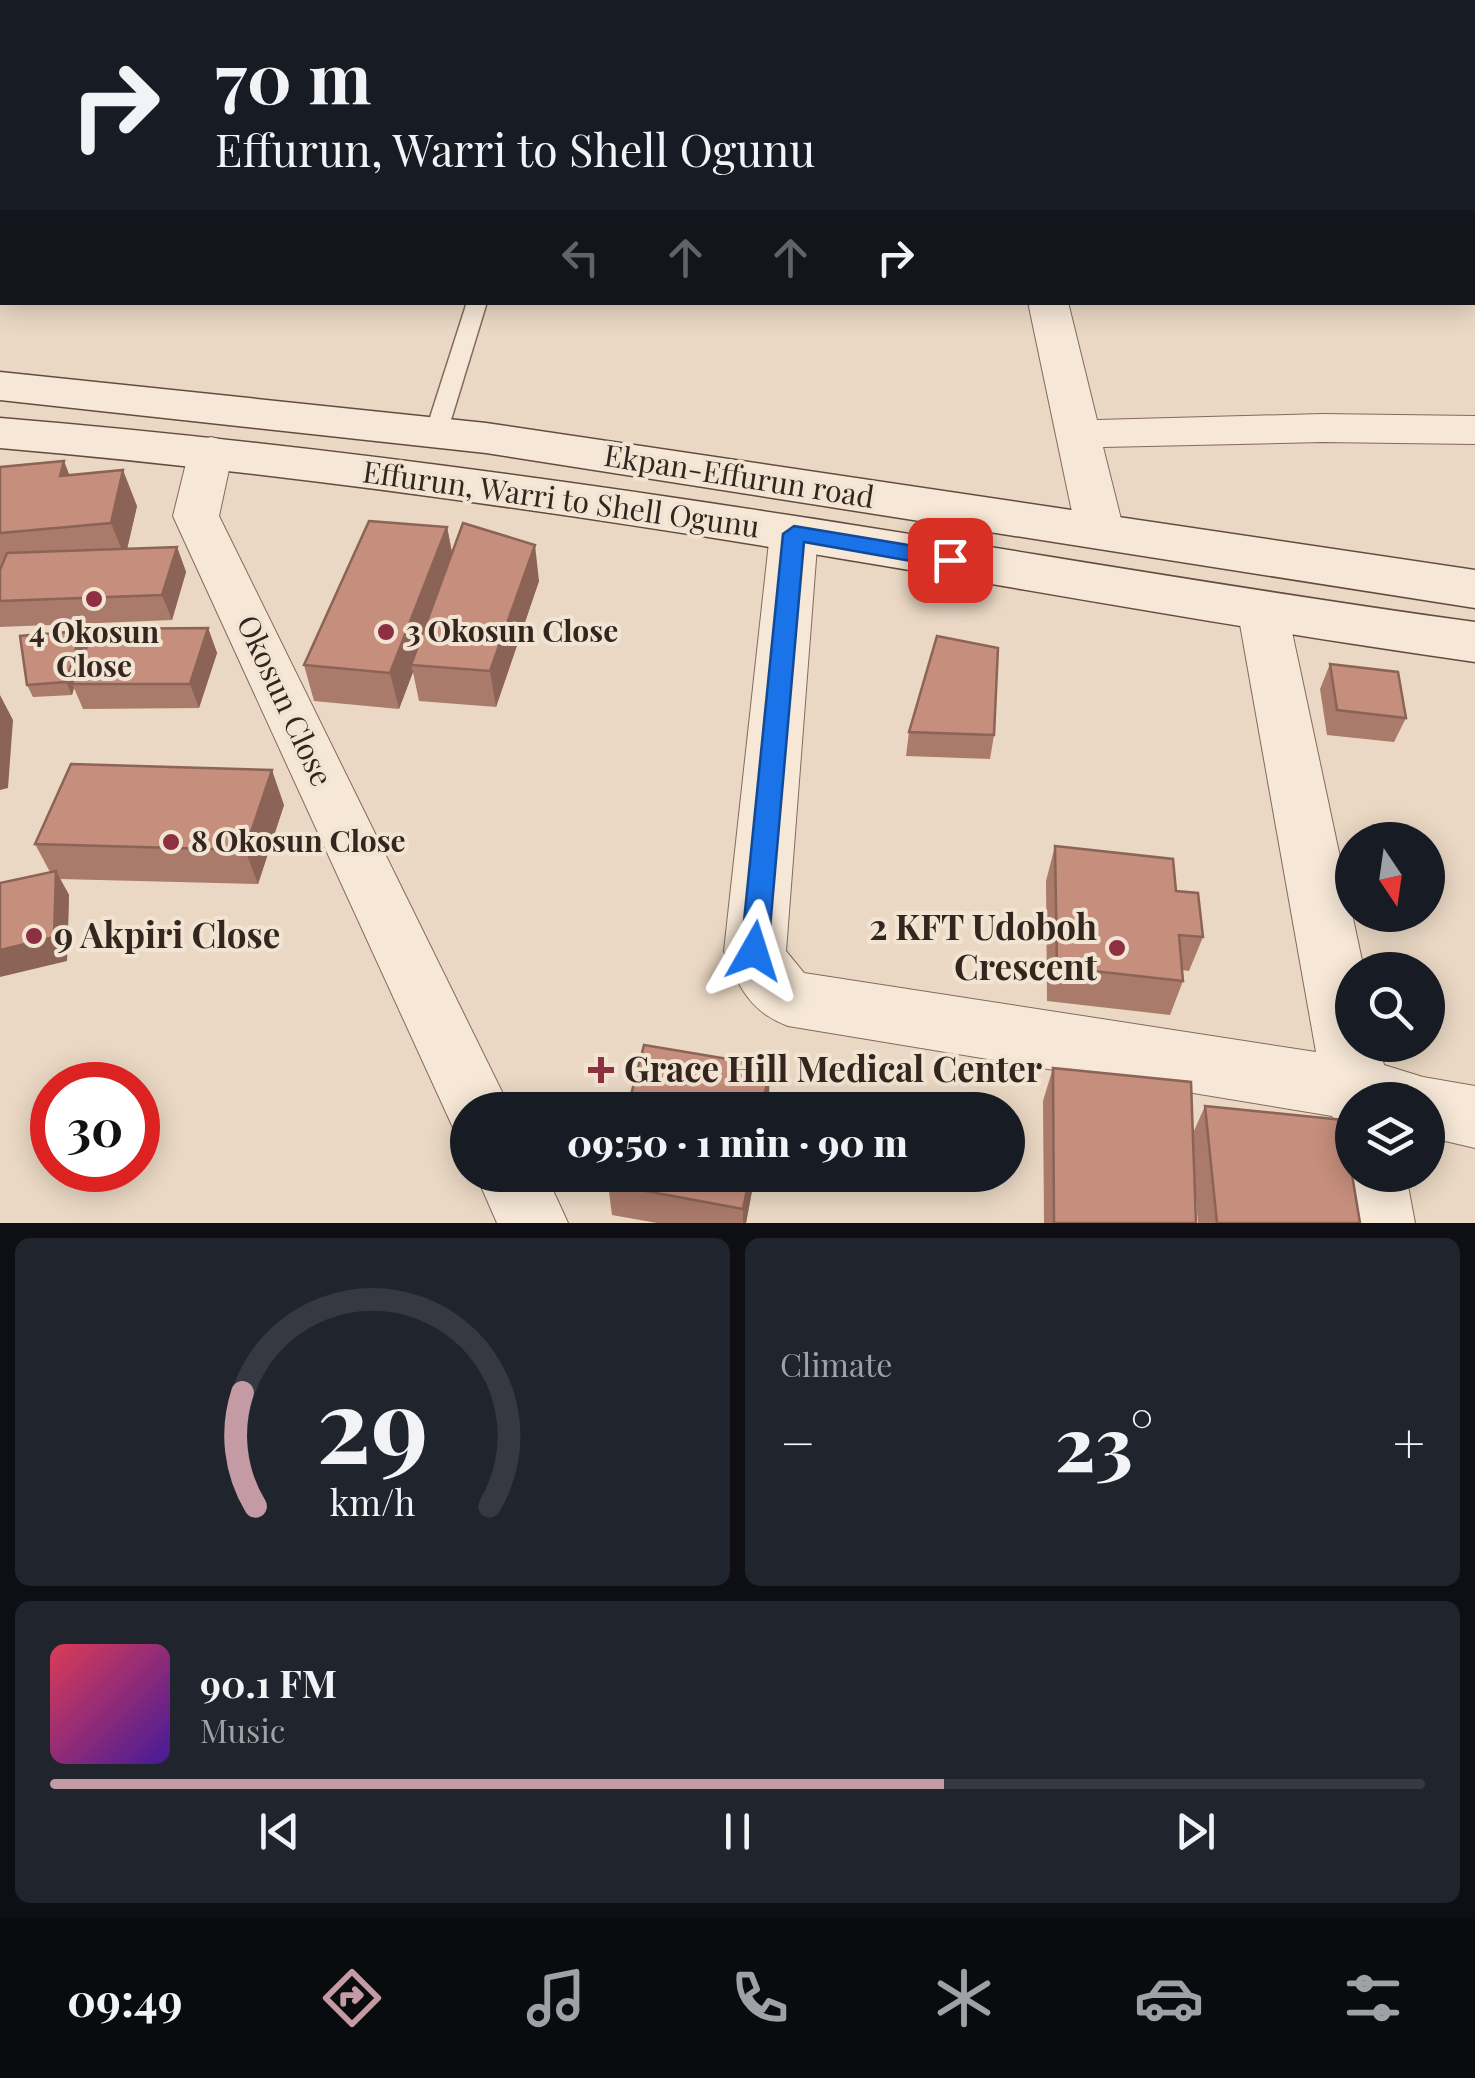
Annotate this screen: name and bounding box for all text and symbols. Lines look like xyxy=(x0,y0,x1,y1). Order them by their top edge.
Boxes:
text: 70 m xyxy=(215,28,372,122)
icon: right xyxy=(50,40,180,170)
text: Effurun, Warri to Shell Ogunu xyxy=(215,118,815,178)
icon: left xyxy=(553,230,608,285)
icon: ahead xyxy=(658,230,713,285)
icon: ahead xyxy=(763,230,818,285)
icon: right xyxy=(868,230,923,285)
street label: Ekpan-Effurun road xyxy=(602,434,877,516)
street label: Effurun, Warri to Shell Ogunu xyxy=(360,450,762,546)
pin xyxy=(908,518,993,603)
icon: arrive xyxy=(923,533,978,588)
marker: 4 Okosun Close xyxy=(83,588,105,610)
street label: Okosun Close xyxy=(229,608,343,792)
place label: 3 Okosun Close xyxy=(406,610,618,650)
place label: 4 Okosun Close xyxy=(29,611,160,685)
marker: 3 Okosun Close xyxy=(375,621,397,643)
place label: 8 Okosun Close xyxy=(191,820,406,860)
north arrow xyxy=(1335,822,1445,932)
map controls xyxy=(1335,822,1445,1192)
marker: 8 Okosun Close xyxy=(160,831,182,853)
position arrow xyxy=(702,899,806,1003)
place label: 2 KFT Udoboh Crescent xyxy=(869,902,1098,989)
place label: 9 Akpiri Close xyxy=(54,910,280,957)
marker: 9 Akpiri Close xyxy=(23,925,45,947)
marker: 2 KFT Udoboh Crescent xyxy=(1106,937,1128,959)
button: search xyxy=(1335,952,1445,1062)
place label: Grace Hill Medical Center xyxy=(624,1044,1043,1091)
marker: Grace Hill Medical Center xyxy=(588,1057,614,1083)
speed limit sign: 30 xyxy=(30,1062,160,1192)
button: layers xyxy=(1335,1082,1445,1192)
text: 09:50 · 1 min · 90 m xyxy=(567,1116,908,1167)
text: Climate xyxy=(780,1342,892,1385)
text: 29 xyxy=(317,1351,428,1490)
text: 23° xyxy=(1055,1391,1153,1491)
text: − xyxy=(780,1404,816,1478)
text: + xyxy=(1393,1404,1425,1478)
text: km/h xyxy=(330,1477,415,1525)
text: 90.1 FM xyxy=(200,1657,337,1708)
text: Music xyxy=(200,1708,285,1751)
icon: previous xyxy=(252,1804,307,1859)
icon: pause xyxy=(710,1804,765,1859)
icon: next xyxy=(1168,1804,1223,1859)
icon: directions xyxy=(317,1963,387,2033)
icon: music xyxy=(521,1963,591,2033)
icon: phone xyxy=(725,1963,795,2033)
icon: climate xyxy=(929,1963,999,2033)
icon: car xyxy=(1134,1963,1204,2033)
icon: filters xyxy=(1338,1963,1408,2033)
text: 09:49 xyxy=(67,1968,183,2028)

